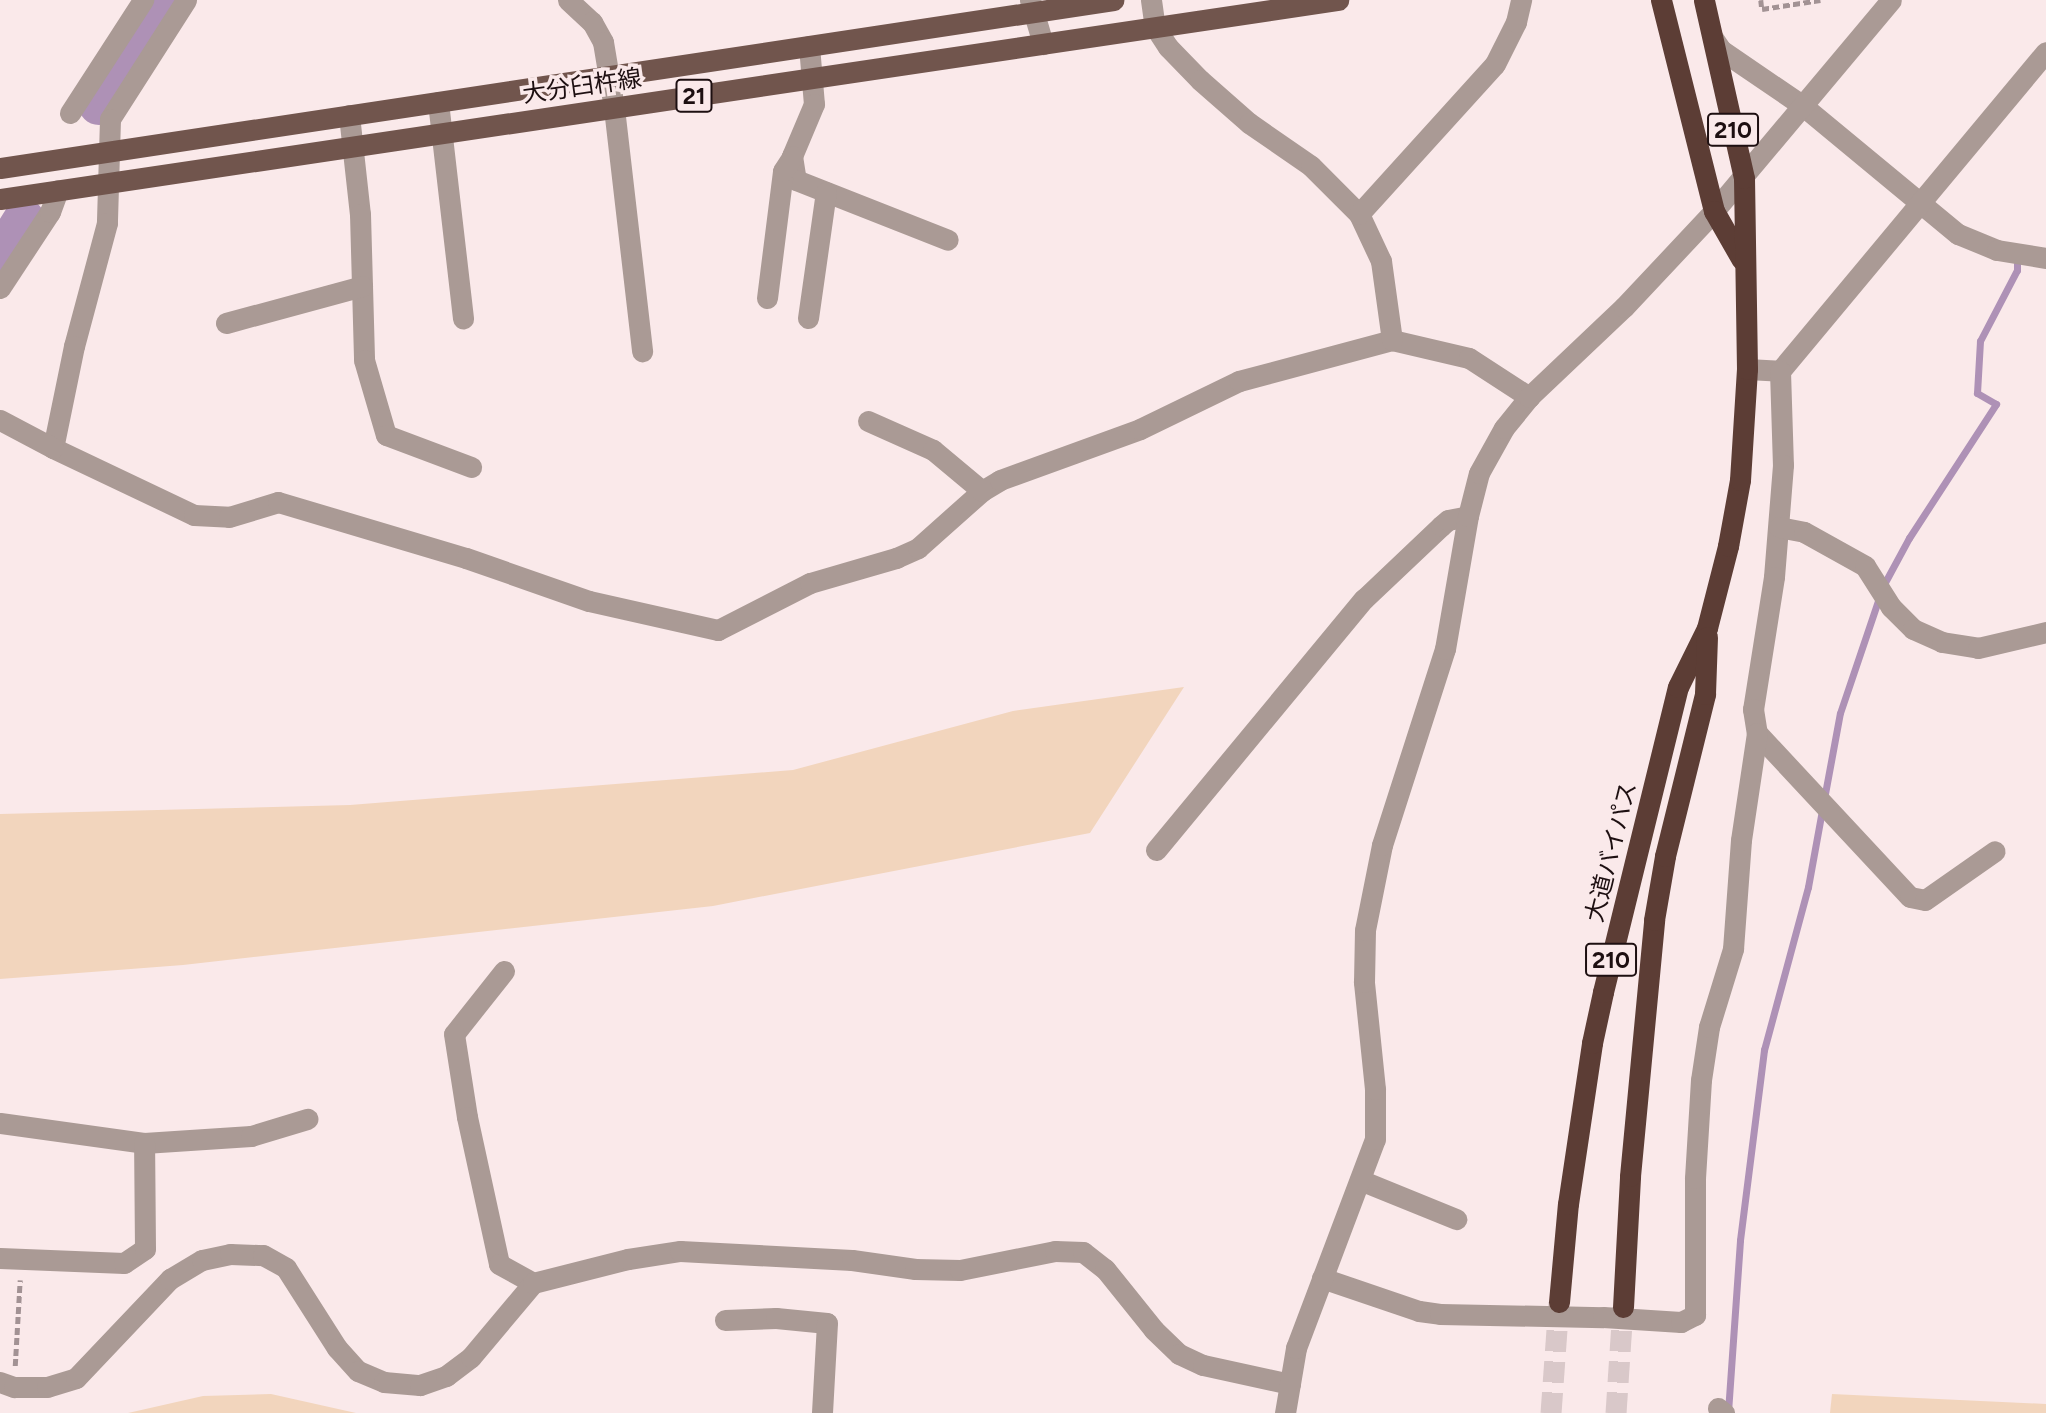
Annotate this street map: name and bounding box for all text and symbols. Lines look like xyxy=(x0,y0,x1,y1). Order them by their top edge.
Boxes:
street label: 大分臼杵線 xyxy=(521,63,643,109)
road number: 21 xyxy=(675,76,713,116)
road number: 210 xyxy=(1707,111,1759,150)
street label: 大道バイパス xyxy=(1580,779,1642,925)
road number: 210 xyxy=(1585,940,1637,979)

